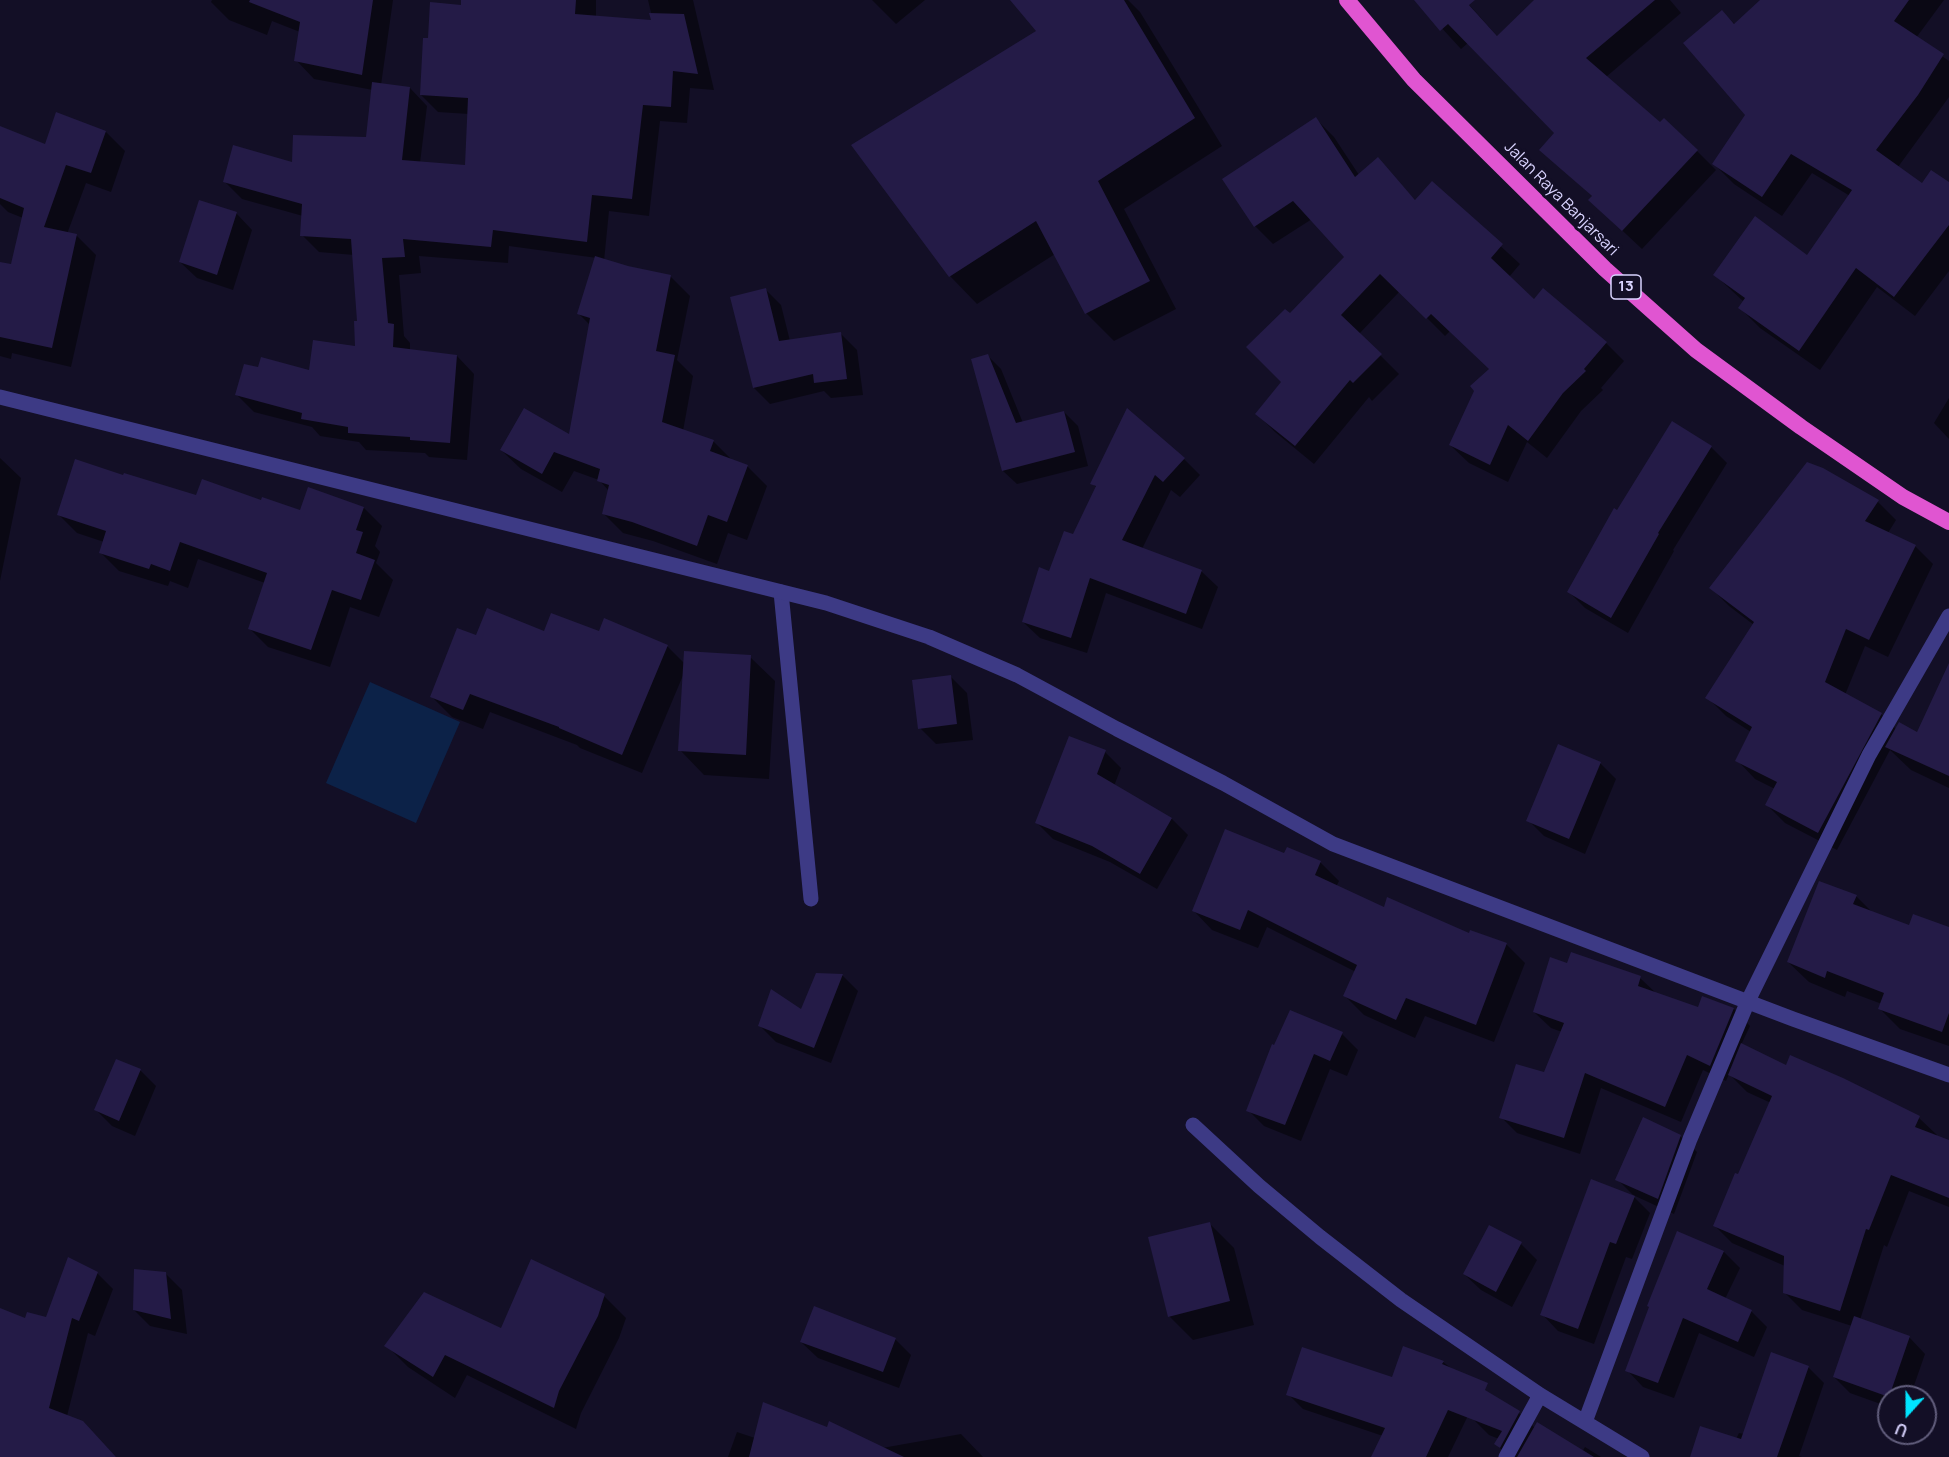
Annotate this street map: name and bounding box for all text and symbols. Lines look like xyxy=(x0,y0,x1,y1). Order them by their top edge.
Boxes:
street label: Jalan Raya Banjarsari xyxy=(1500,138,1622,260)
road number: 13 xyxy=(1611,275,1641,299)
north arrow xyxy=(1877,1385,1937,1445)
text: U xyxy=(1892,1418,1911,1442)

